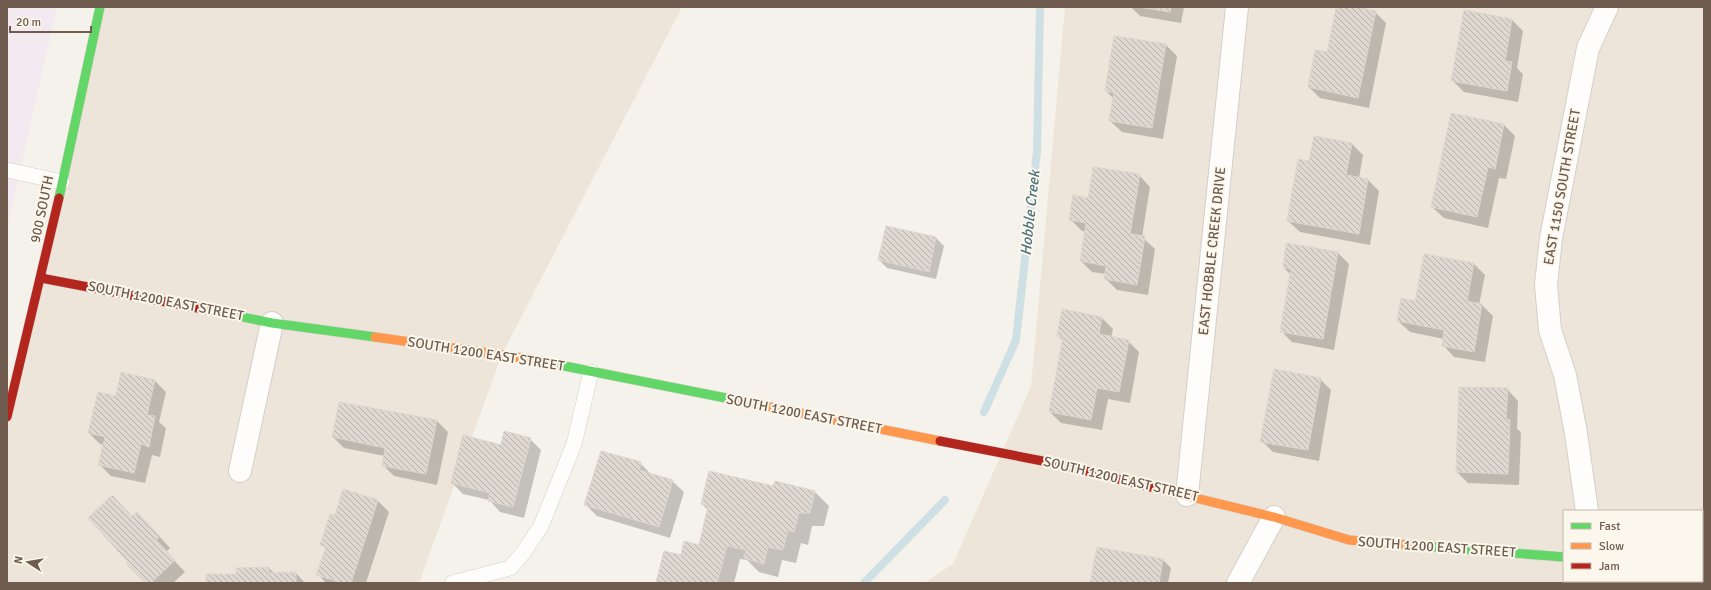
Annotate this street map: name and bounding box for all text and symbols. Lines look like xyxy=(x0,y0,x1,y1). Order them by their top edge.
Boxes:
scale bar xyxy=(10,8,91,34)
text: 20 m xyxy=(16,15,41,30)
street label: EAST 1150 SOUTH STREET xyxy=(1540,107,1584,266)
street label: EAST HOBBLE CREEK DRIVE xyxy=(1195,166,1229,336)
water label: Hobble Creek xyxy=(1017,168,1044,257)
street label: 900 SOUTH xyxy=(27,174,57,244)
street label: SOUTH 1200 EAST STREET xyxy=(87,278,245,324)
street label: SOUTH 1200 EAST STREET xyxy=(406,333,566,375)
street label: SOUTH 1200 EAST STREET xyxy=(725,391,883,437)
street label: SOUTH 1200 EAST STREET xyxy=(1042,453,1200,505)
legend xyxy=(1563,510,1703,582)
text: Fast xyxy=(1599,519,1620,534)
street label: SOUTH 1200 EAST STREET xyxy=(1357,533,1517,561)
text: Slow xyxy=(1599,539,1624,554)
north arrow xyxy=(8,542,48,582)
text: N xyxy=(12,555,26,565)
text: Jam xyxy=(1599,559,1620,574)

